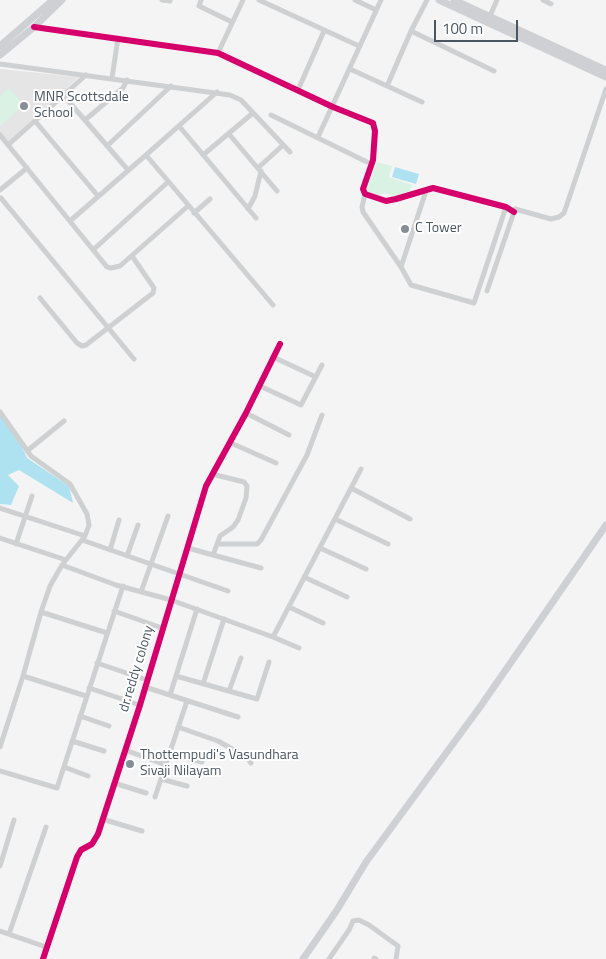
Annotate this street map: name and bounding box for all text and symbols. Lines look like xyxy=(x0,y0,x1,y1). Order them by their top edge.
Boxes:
scale bar xyxy=(436,10,520,42)
text: 100 m xyxy=(442,17,483,40)
place label: MNR Scottsdale School xyxy=(34,90,129,122)
marker: MNR Scottsdale School xyxy=(18,100,30,112)
place label: C Tower xyxy=(415,221,462,237)
marker: C Tower xyxy=(399,223,411,235)
street label: dr.reddy colony xyxy=(116,624,158,714)
place label: Thottempudi's Vasundhara Sivaji Nilayam xyxy=(140,748,299,780)
marker: Thottempudi's Vasundhara Sivaji Nilayam xyxy=(124,758,136,770)

